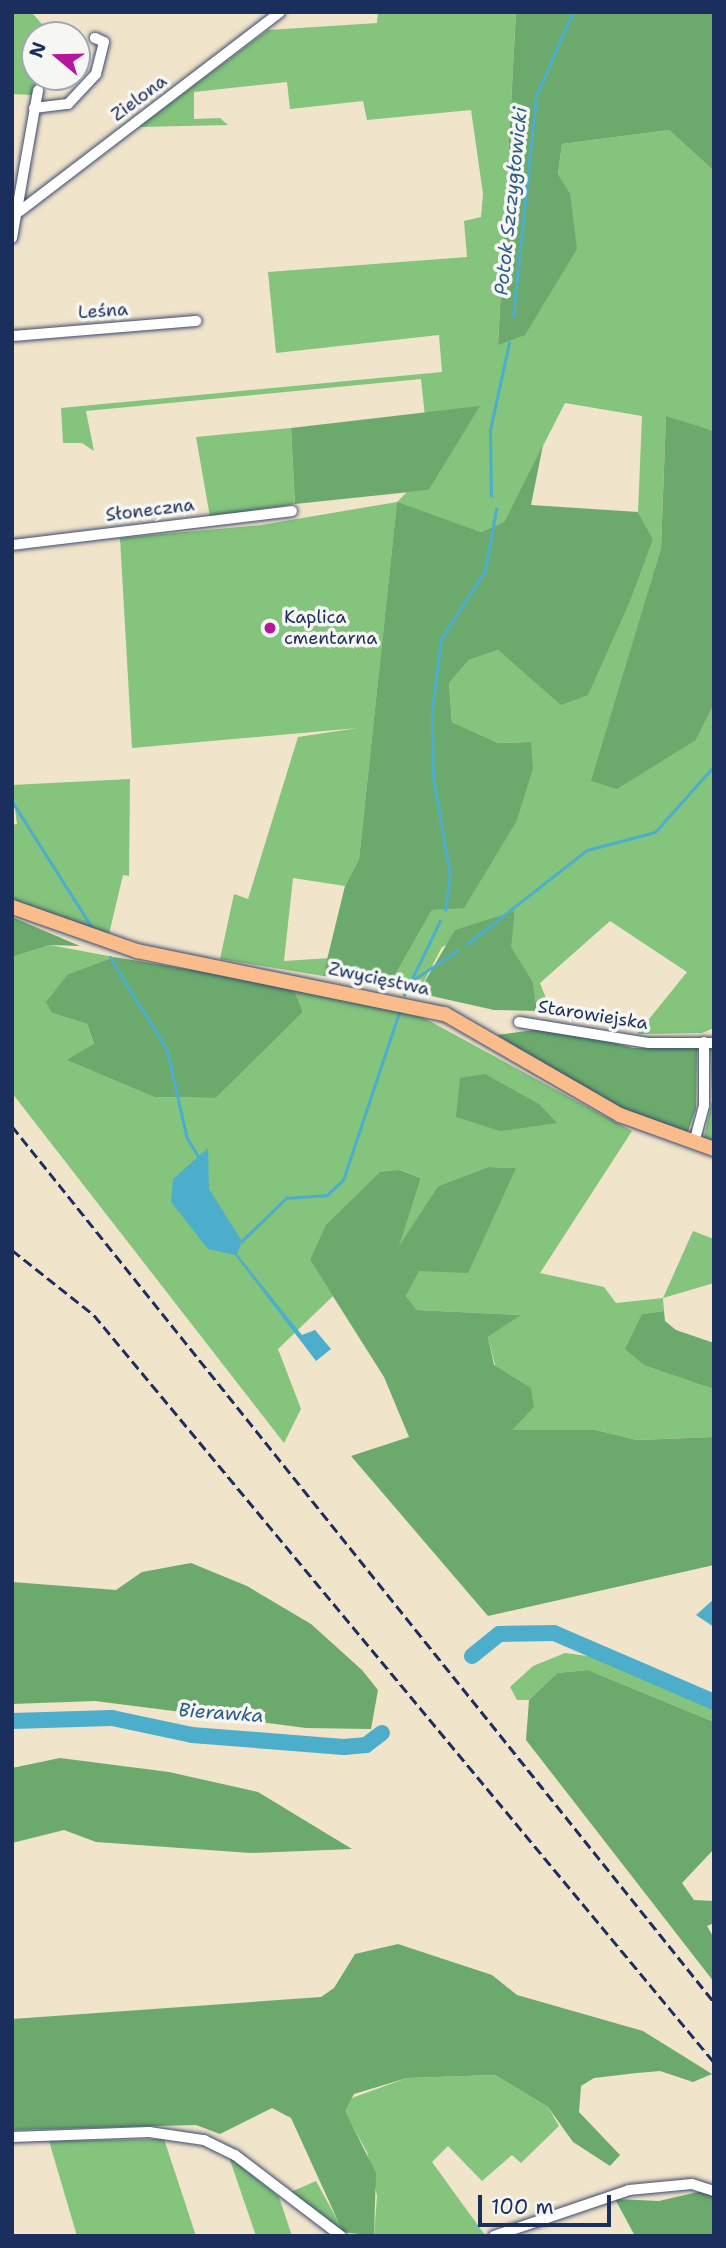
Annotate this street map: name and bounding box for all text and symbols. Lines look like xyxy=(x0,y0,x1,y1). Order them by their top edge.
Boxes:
north arrow xyxy=(21,21,91,91)
text: N xyxy=(23,38,52,61)
street label: Zielona xyxy=(107,70,171,126)
water label: Potok Szczygłowicki xyxy=(490,106,532,296)
street label: Leśna xyxy=(77,298,129,324)
street label: Słoneczna xyxy=(104,494,196,526)
place label: Kaplica cmentarna xyxy=(284,607,377,650)
marker: Kaplica cmentarna xyxy=(262,620,278,636)
street label: Zwycięstwa xyxy=(327,958,431,1000)
street label: Starowiejska xyxy=(536,996,650,1034)
water label: Bierawka xyxy=(178,1699,264,1727)
scale bar xyxy=(481,2182,614,2226)
text: 100 m xyxy=(491,2193,554,2221)

